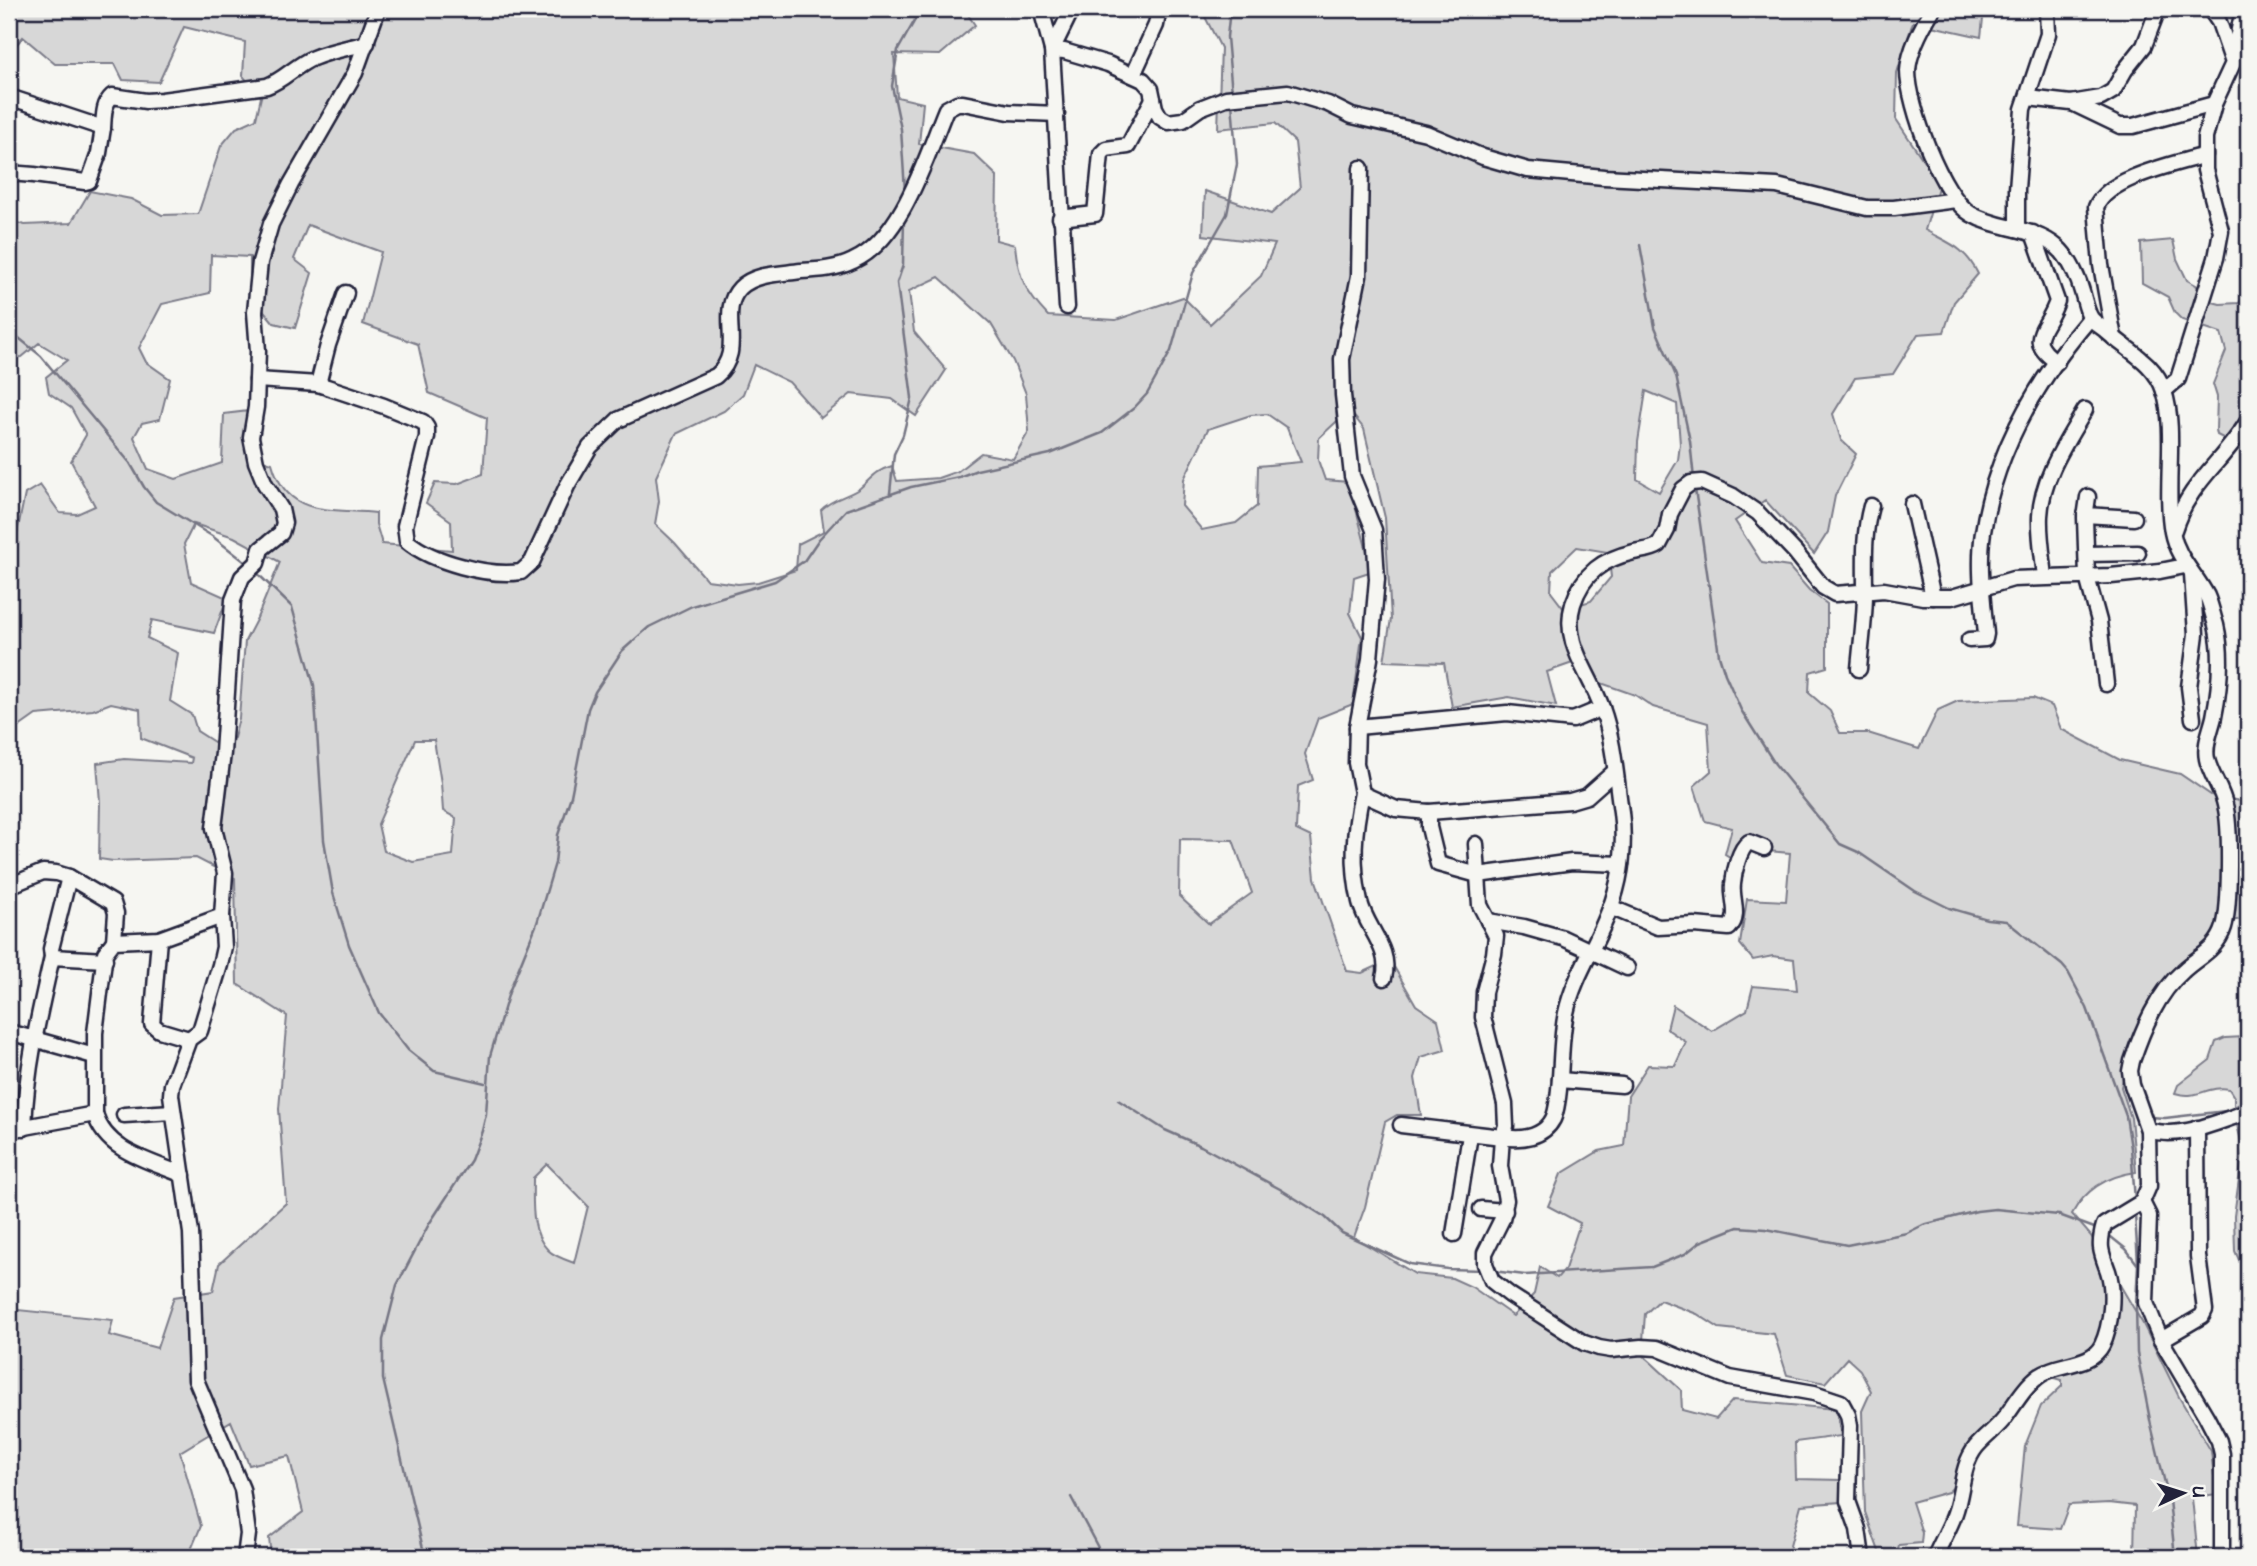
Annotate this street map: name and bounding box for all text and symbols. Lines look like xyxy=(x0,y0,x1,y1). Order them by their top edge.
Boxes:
north arrow xyxy=(2148,1458,2218,1528)
text: U xyxy=(2185,1486,2212,1499)

